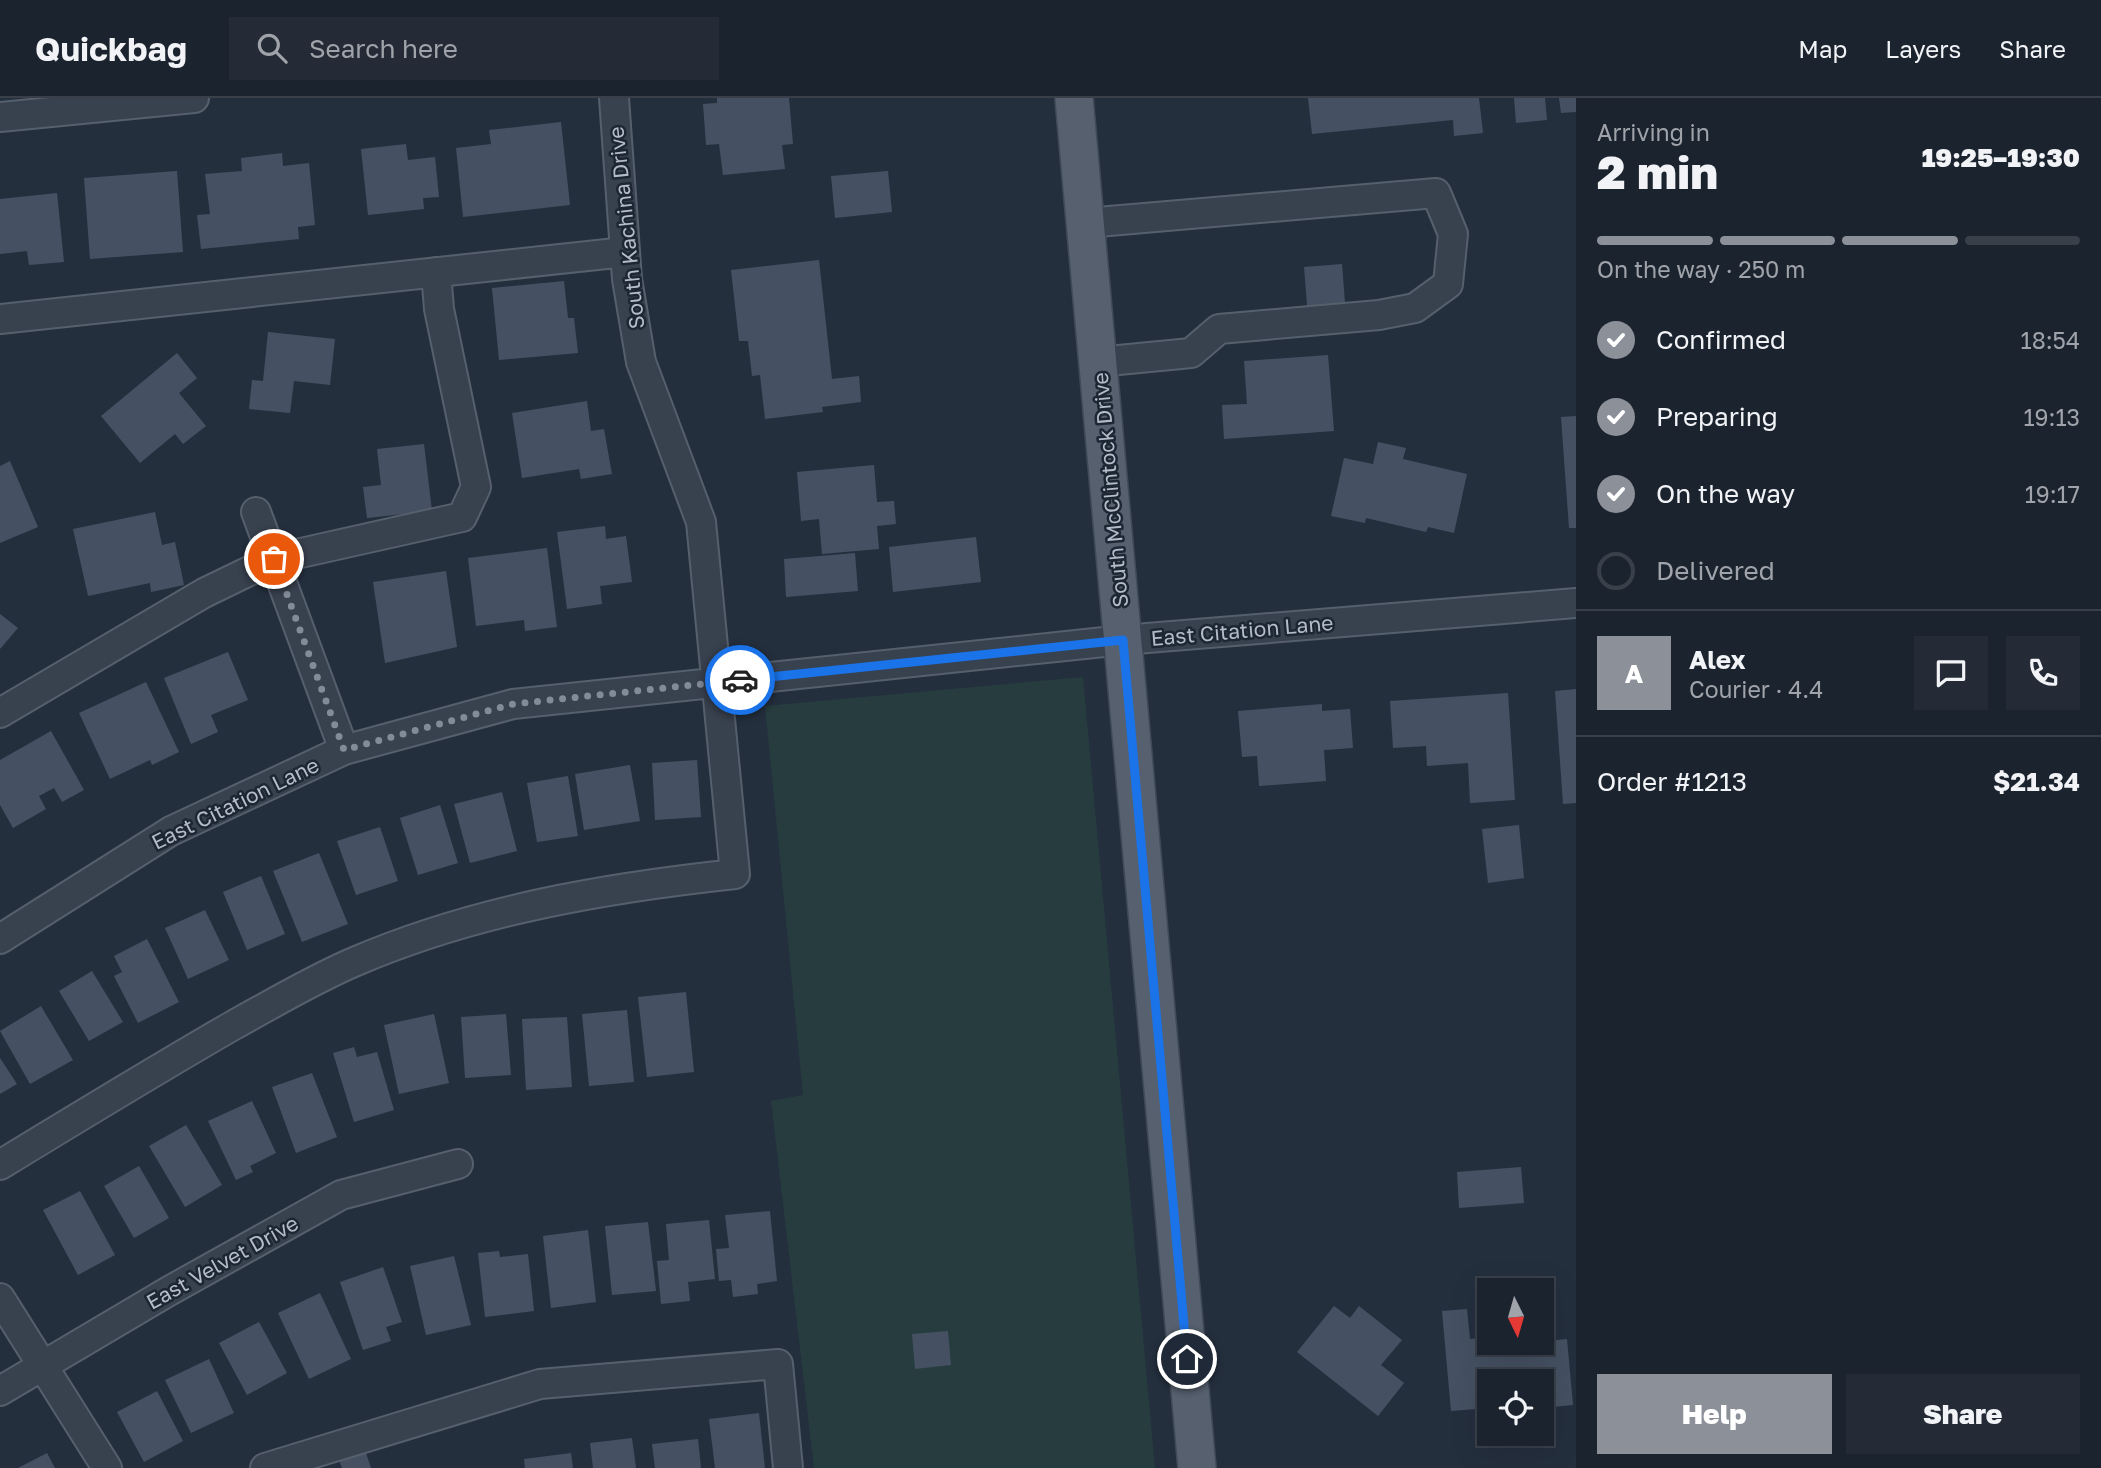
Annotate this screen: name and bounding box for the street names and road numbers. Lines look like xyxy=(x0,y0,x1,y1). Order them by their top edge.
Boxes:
street label: South Kachina Drive xyxy=(602,125,650,331)
street label: South McClintock Drive xyxy=(1087,371,1133,609)
street label: East Citation Lane xyxy=(1150,609,1334,651)
street label: East Citation Lane xyxy=(147,751,323,855)
street label: East Velvet Drive xyxy=(141,1209,303,1315)

